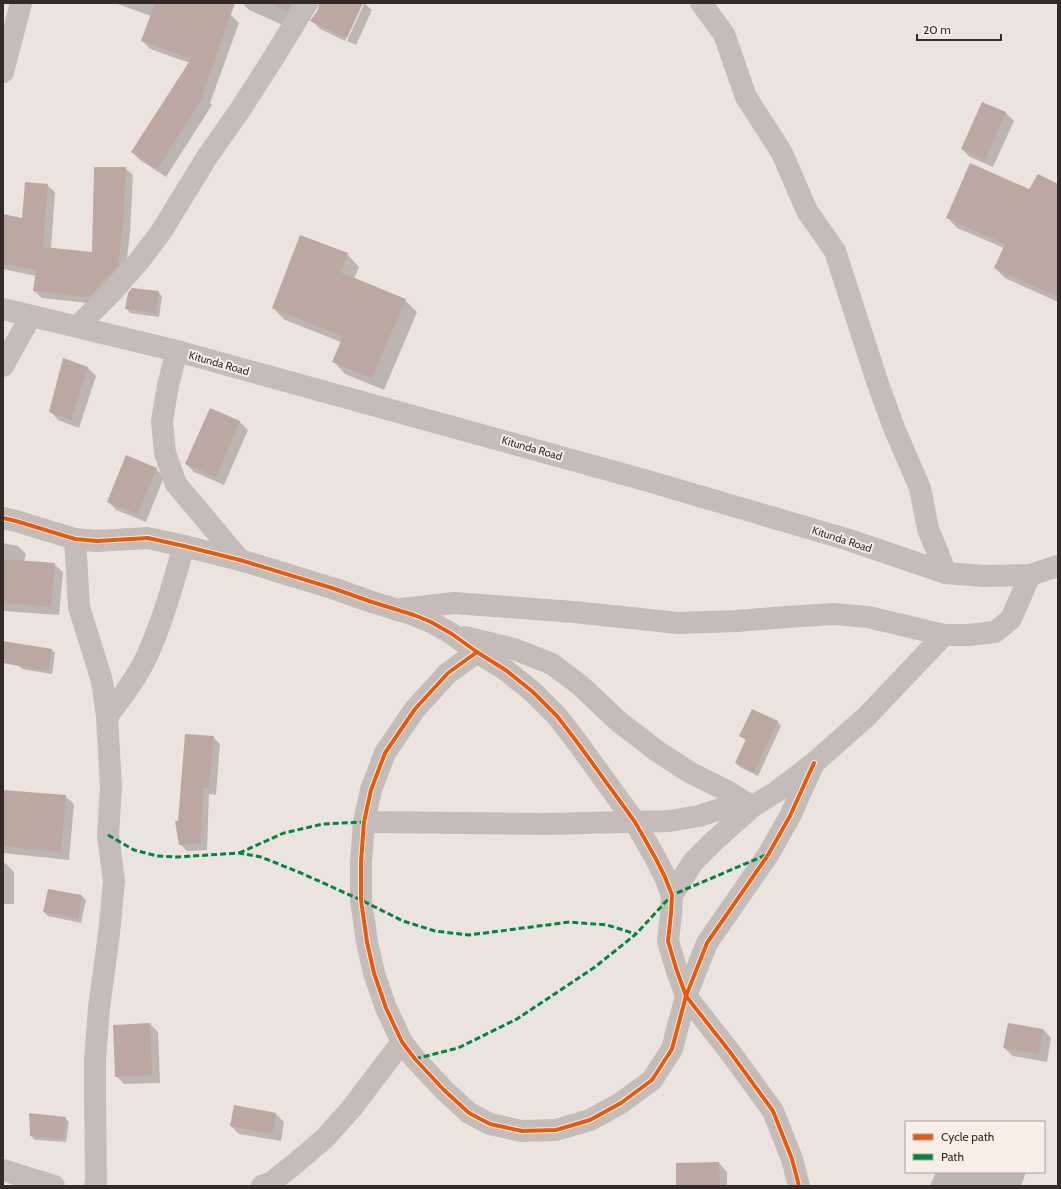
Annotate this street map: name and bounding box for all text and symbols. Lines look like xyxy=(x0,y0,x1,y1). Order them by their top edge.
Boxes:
scale bar xyxy=(917,16,1001,42)
text: 20 m xyxy=(923,22,951,37)
street label: Kitunda Road xyxy=(187,348,251,378)
street label: Kitunda Road xyxy=(500,433,564,463)
street label: Kitunda Road xyxy=(810,523,874,555)
legend xyxy=(905,1121,1045,1173)
text: Cycle path xyxy=(941,1129,994,1144)
text: Path xyxy=(941,1149,964,1164)

